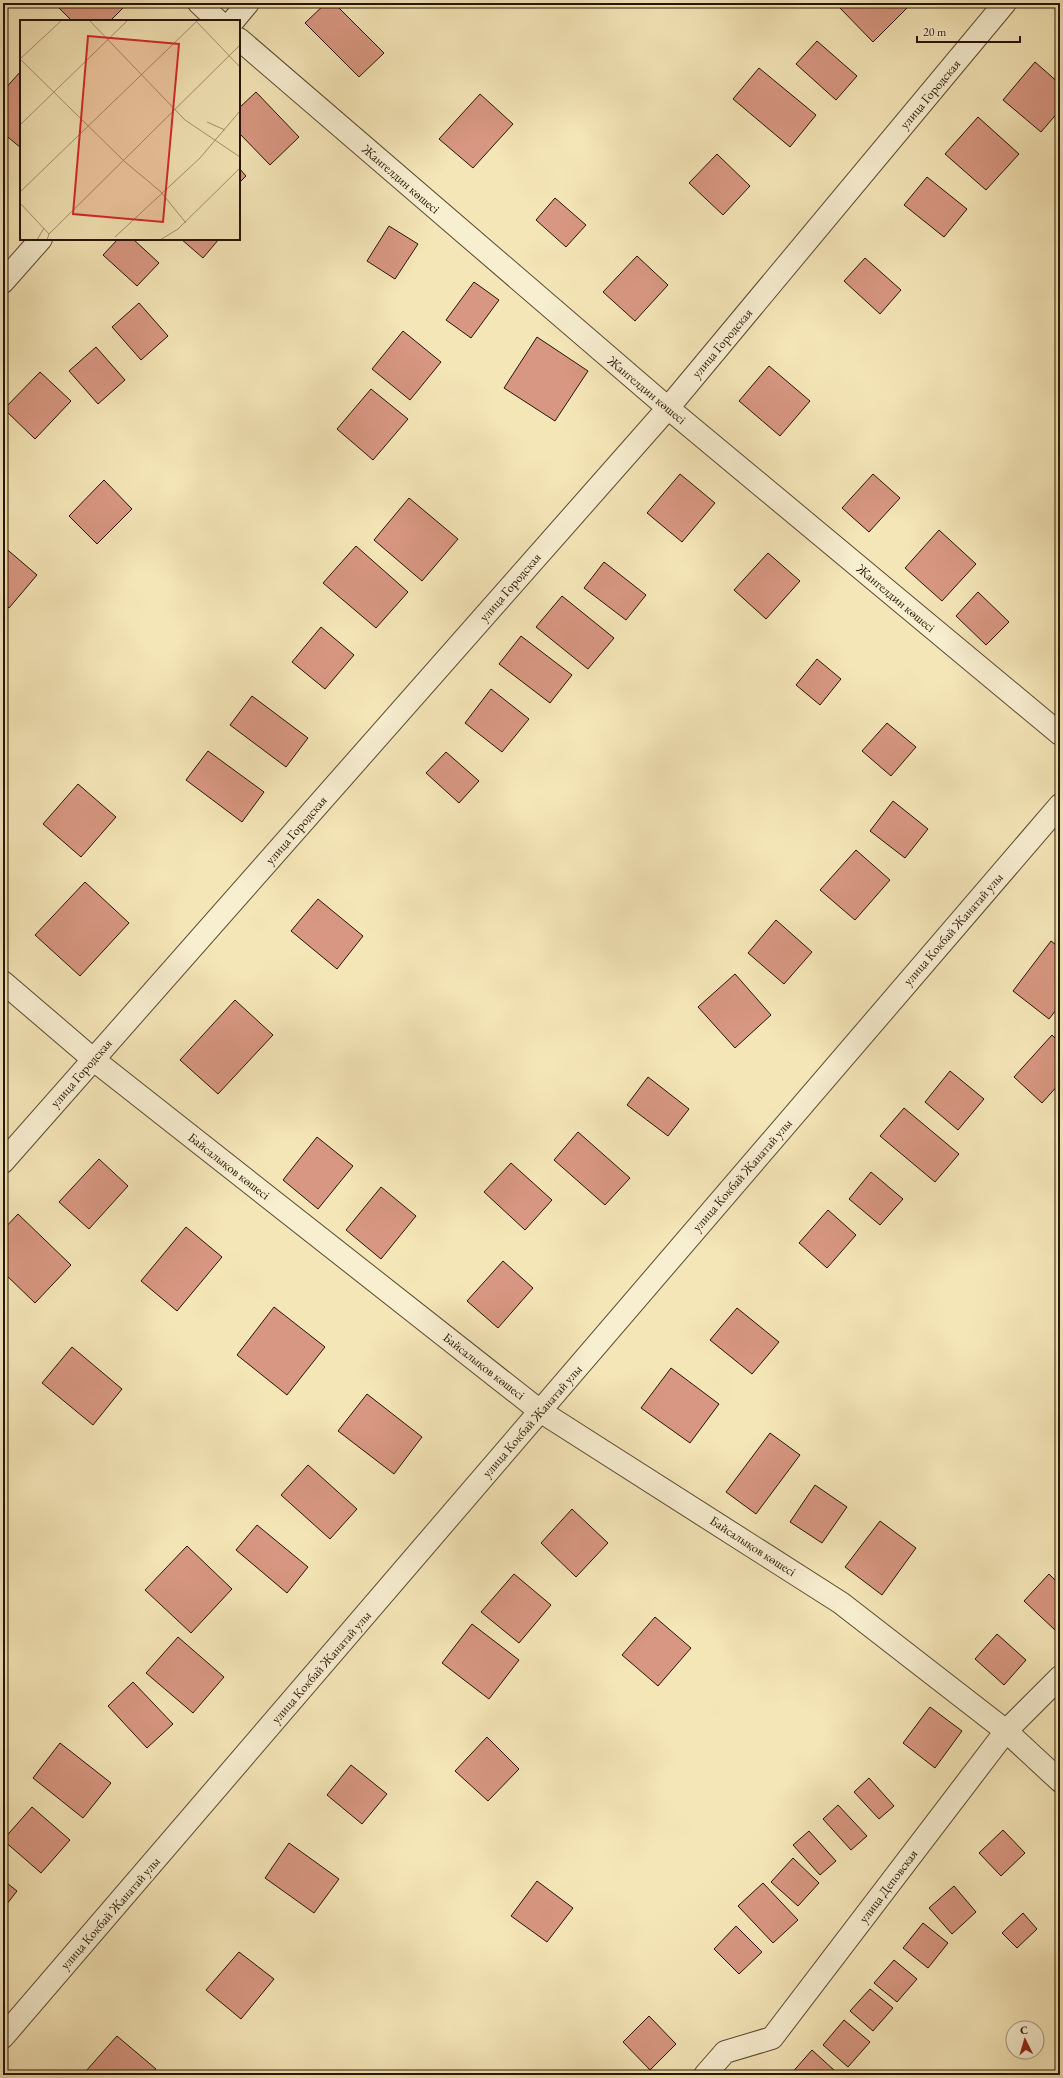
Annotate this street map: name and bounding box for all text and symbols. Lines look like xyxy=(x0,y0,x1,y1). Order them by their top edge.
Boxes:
scale bar xyxy=(917,18,1020,44)
inset map xyxy=(20,20,240,240)
text: 20 m xyxy=(923,24,947,40)
street label: улица Городская xyxy=(896,56,964,132)
street label: Жангелдин көшесі xyxy=(358,140,443,217)
street label: улица Городская xyxy=(688,305,756,381)
street label: Жангелдин көшесі xyxy=(603,351,690,428)
street label: улица Городская xyxy=(475,549,545,625)
street label: Жангелдин көшесі xyxy=(852,559,939,636)
street label: улица Городская xyxy=(261,792,331,868)
street label: улица Кокбай Жанатай улы xyxy=(899,869,1007,989)
street label: улица Городская xyxy=(46,1035,116,1111)
street label: улица Кокбай Жанатай улы xyxy=(688,1115,796,1235)
street label: Байсалықов көшесі xyxy=(185,1129,273,1203)
street label: Байсалықов көшесі xyxy=(440,1329,528,1403)
street label: улица Кокбай Жанатай улы xyxy=(478,1361,586,1481)
street label: Байсалықов көшесі xyxy=(707,1512,799,1580)
street label: улица Кокбай Жанатай улы xyxy=(267,1607,375,1727)
street label: улица Деповская xyxy=(855,1846,921,1926)
street label: улица Кокбай Жанатай улы xyxy=(56,1853,164,1973)
north arrow xyxy=(1005,2020,1045,2060)
text: С xyxy=(1020,2023,1029,2037)

